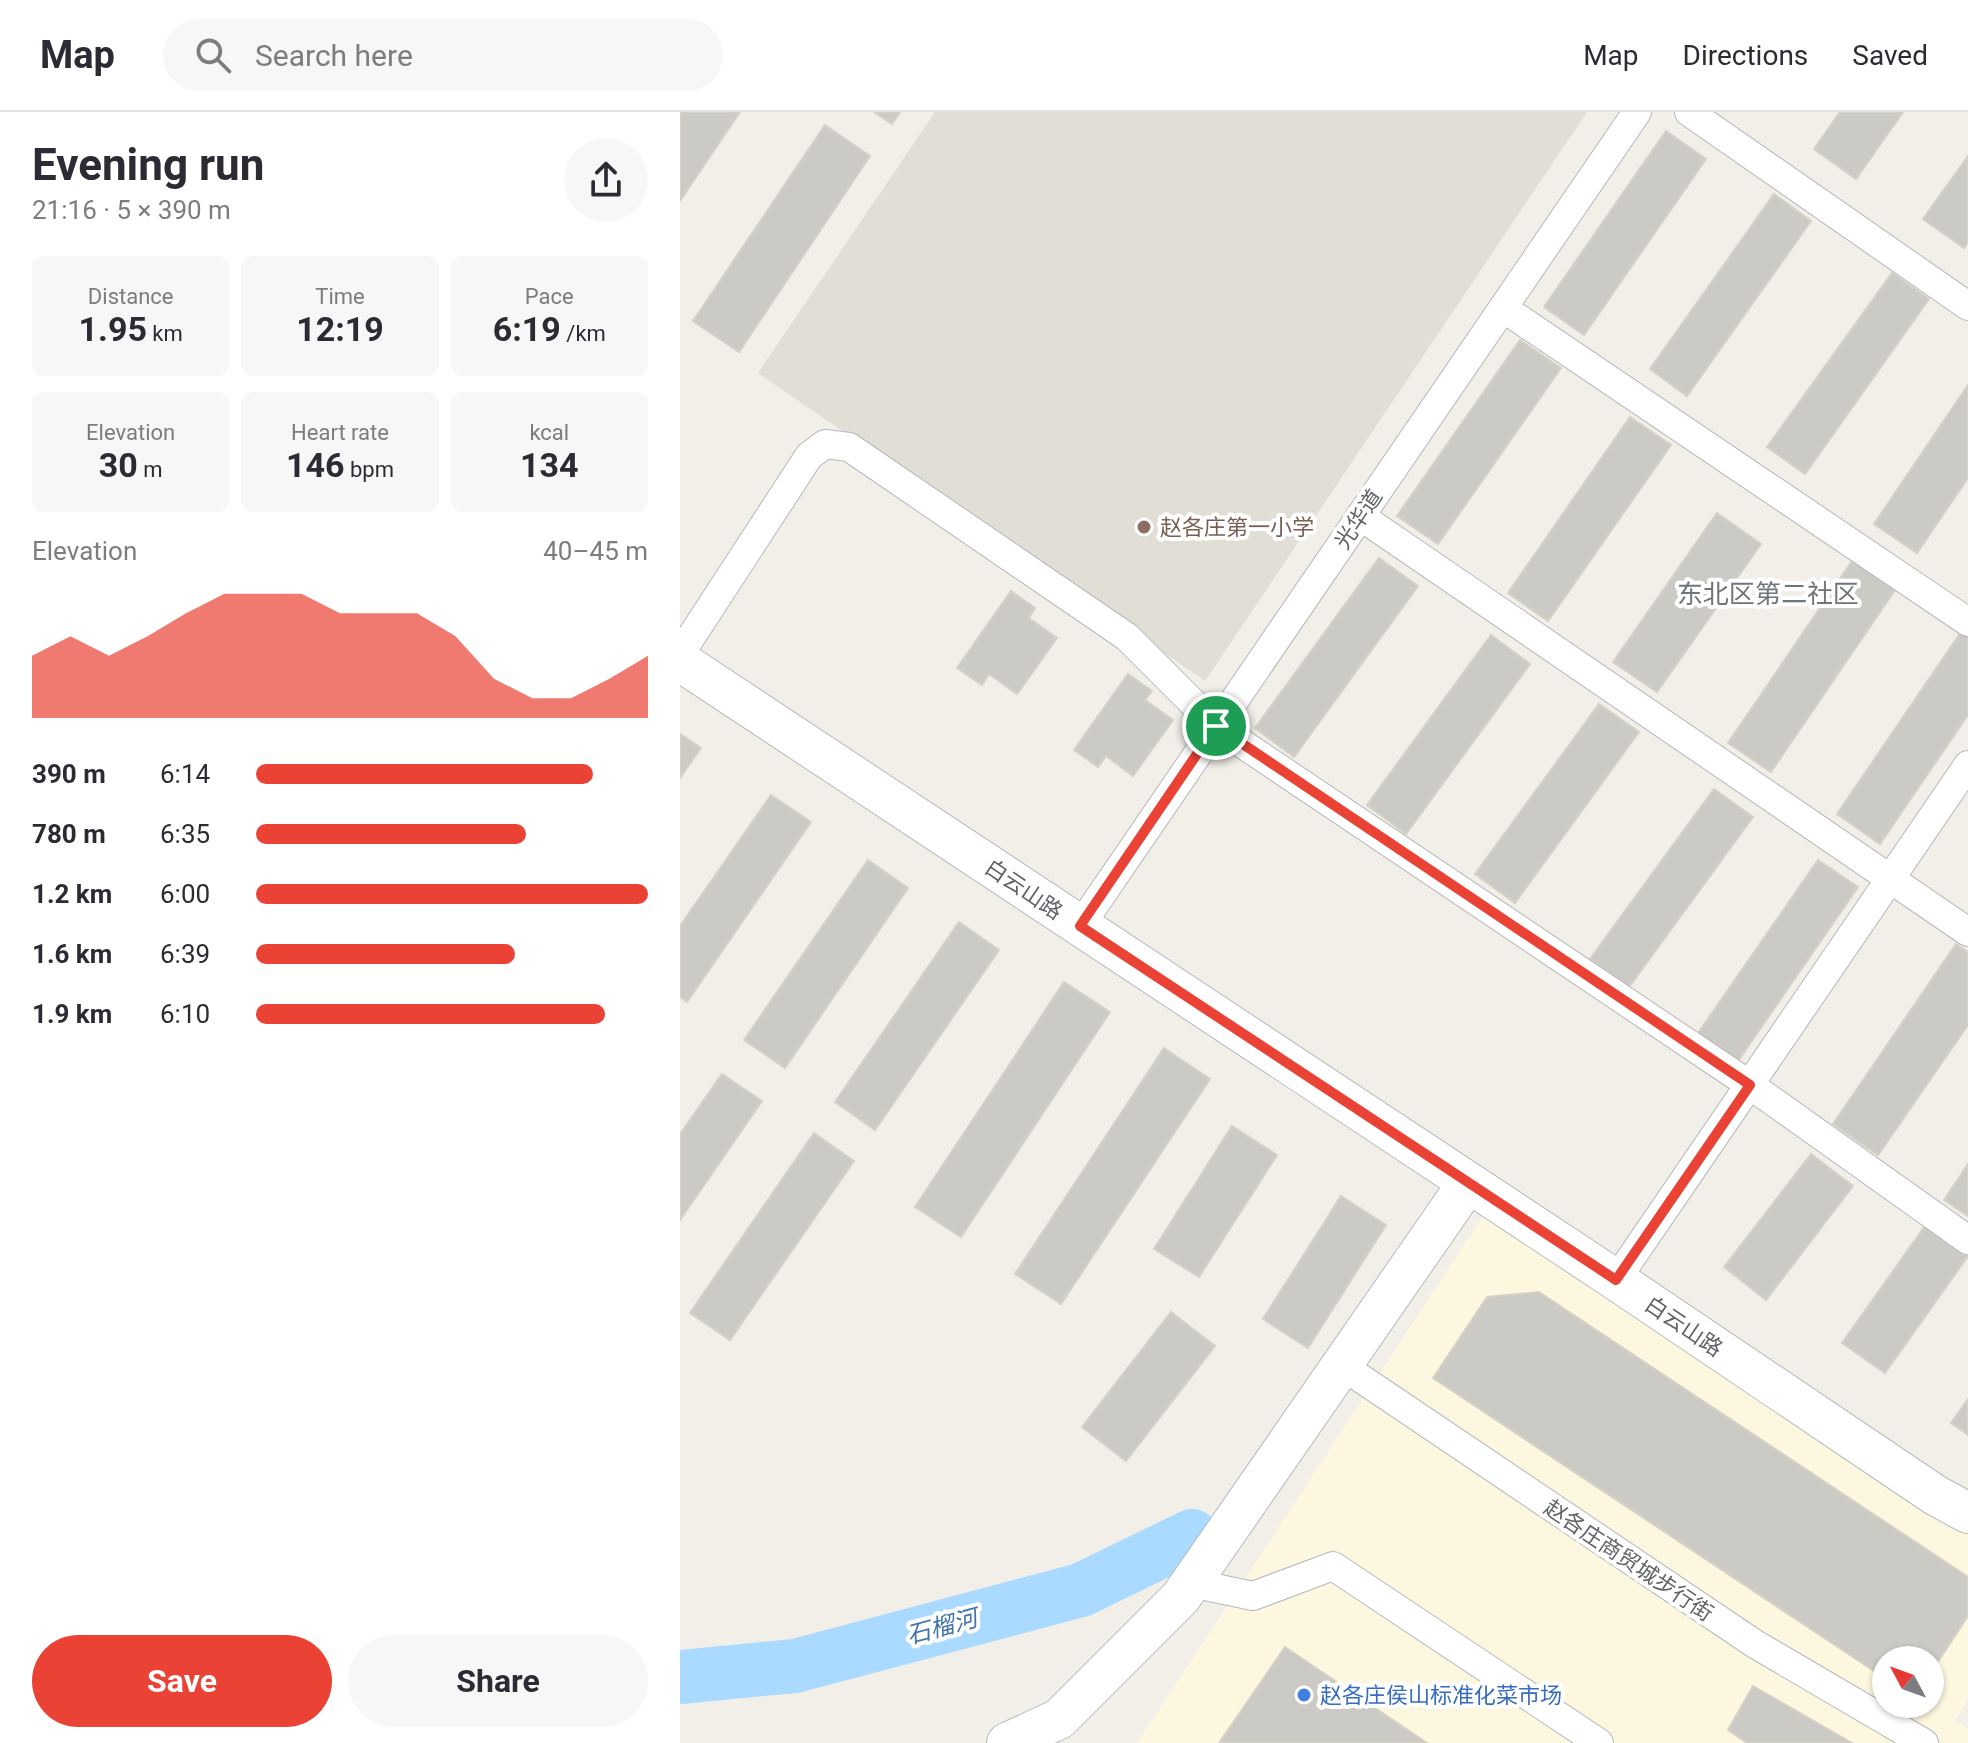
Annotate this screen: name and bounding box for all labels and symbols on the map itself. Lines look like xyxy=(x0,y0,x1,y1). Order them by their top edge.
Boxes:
street label: 光华道 xyxy=(1330,485,1387,554)
place label: 赵各庄第一小学 xyxy=(1160,515,1314,540)
marker: 赵各庄第一小学 xyxy=(1135,518,1153,536)
district label: 东北区第二社区 xyxy=(1677,579,1859,609)
pin xyxy=(1182,692,1250,760)
street label: 白云山路 xyxy=(980,854,1067,924)
street label: 白云山路 xyxy=(1640,1291,1727,1361)
street label: 赵各庄商贸城步行街 xyxy=(1540,1495,1718,1626)
water label: 石榴河 xyxy=(904,1603,984,1650)
north arrow xyxy=(1872,1646,1944,1718)
place label: 赵各庄侯山标准化菜市场 xyxy=(1320,1683,1562,1708)
marker: 赵各庄侯山标准化菜市场 xyxy=(1295,1686,1313,1704)

